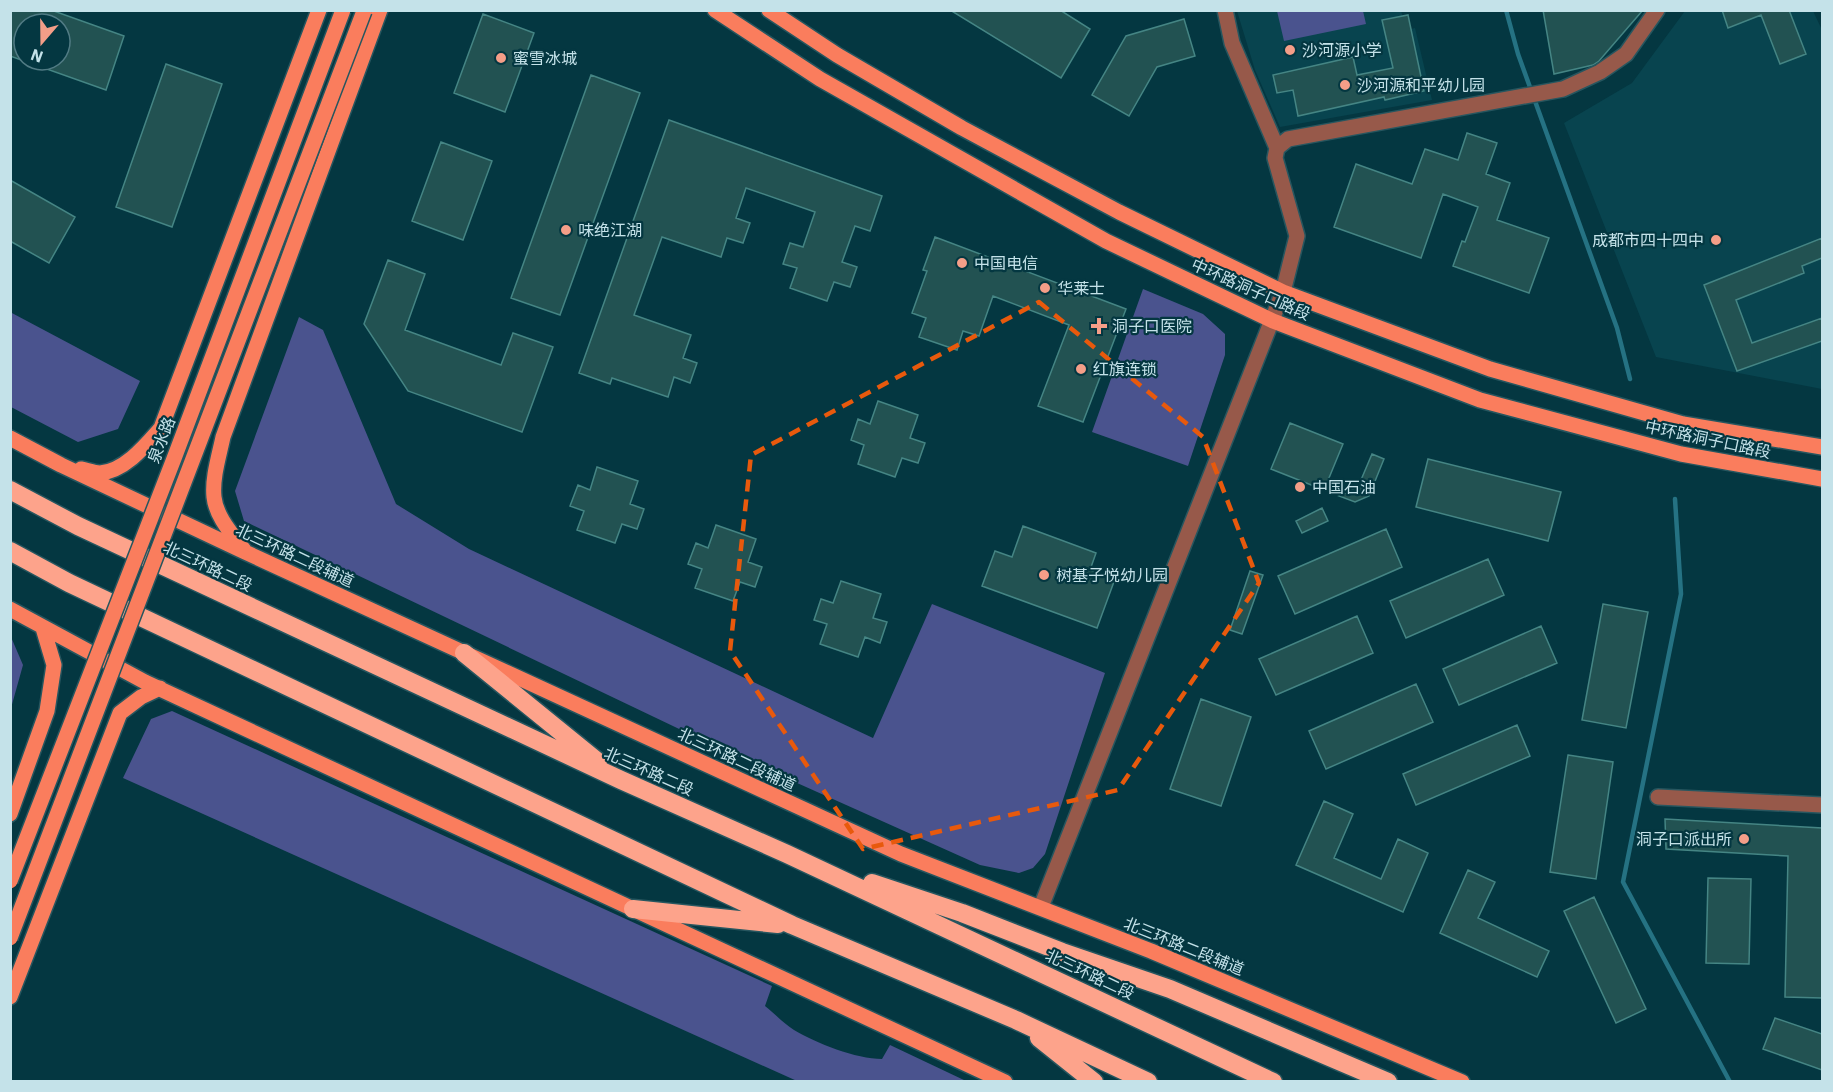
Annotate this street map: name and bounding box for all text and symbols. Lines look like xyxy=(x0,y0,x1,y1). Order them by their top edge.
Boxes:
north arrow xyxy=(12,12,72,72)
place label: 沙河源小学 xyxy=(1302,40,1382,60)
marker: 沙河源小学 xyxy=(1283,43,1297,57)
text: N xyxy=(28,45,46,67)
place label: 蜜雪冰城 xyxy=(513,48,577,68)
marker: 蜜雪冰城 xyxy=(494,51,508,65)
place label: 沙河源和平幼儿园 xyxy=(1357,75,1485,95)
marker: 沙河源和平幼儿园 xyxy=(1338,78,1352,92)
place label: 味绝江湖 xyxy=(578,220,642,240)
marker: 味绝江湖 xyxy=(559,223,573,237)
place label: 成都市四十四中 xyxy=(1592,230,1704,250)
marker: 成都市四十四中 xyxy=(1709,233,1723,247)
place label: 中国电信 xyxy=(974,253,1038,273)
street label: 中环路洞子口路段 xyxy=(1188,254,1314,324)
marker: 中国电信 xyxy=(955,256,969,270)
place label: 华莱士 xyxy=(1057,278,1105,298)
marker: 华莱士 xyxy=(1038,281,1052,295)
place label: 洞子口医院 xyxy=(1112,316,1192,336)
marker: 洞子口医院 xyxy=(1090,317,1108,335)
place label: 红旗连锁 xyxy=(1093,359,1157,379)
marker: 红旗连锁 xyxy=(1074,362,1088,376)
street label: 泉水路 xyxy=(143,414,179,466)
street label: 中环路洞子口路段 xyxy=(1643,416,1773,462)
place label: 中国石油 xyxy=(1312,477,1376,497)
marker: 中国石油 xyxy=(1293,480,1307,494)
street label: 北三环路二段辅道 xyxy=(233,519,357,591)
street label: 北三环路二段 xyxy=(160,537,256,595)
place label: 树基子悦幼儿园 xyxy=(1056,565,1168,585)
marker: 树基子悦幼儿园 xyxy=(1037,568,1051,582)
street label: 北三环路二段辅道 xyxy=(675,723,799,795)
street label: 北三环路二段 xyxy=(601,742,697,800)
place label: 洞子口派出所 xyxy=(1636,829,1732,849)
marker: 洞子口派出所 xyxy=(1737,832,1751,846)
street label: 北三环路二段辅道 xyxy=(1121,913,1247,979)
street label: 北三环路二段 xyxy=(1042,945,1138,1003)

